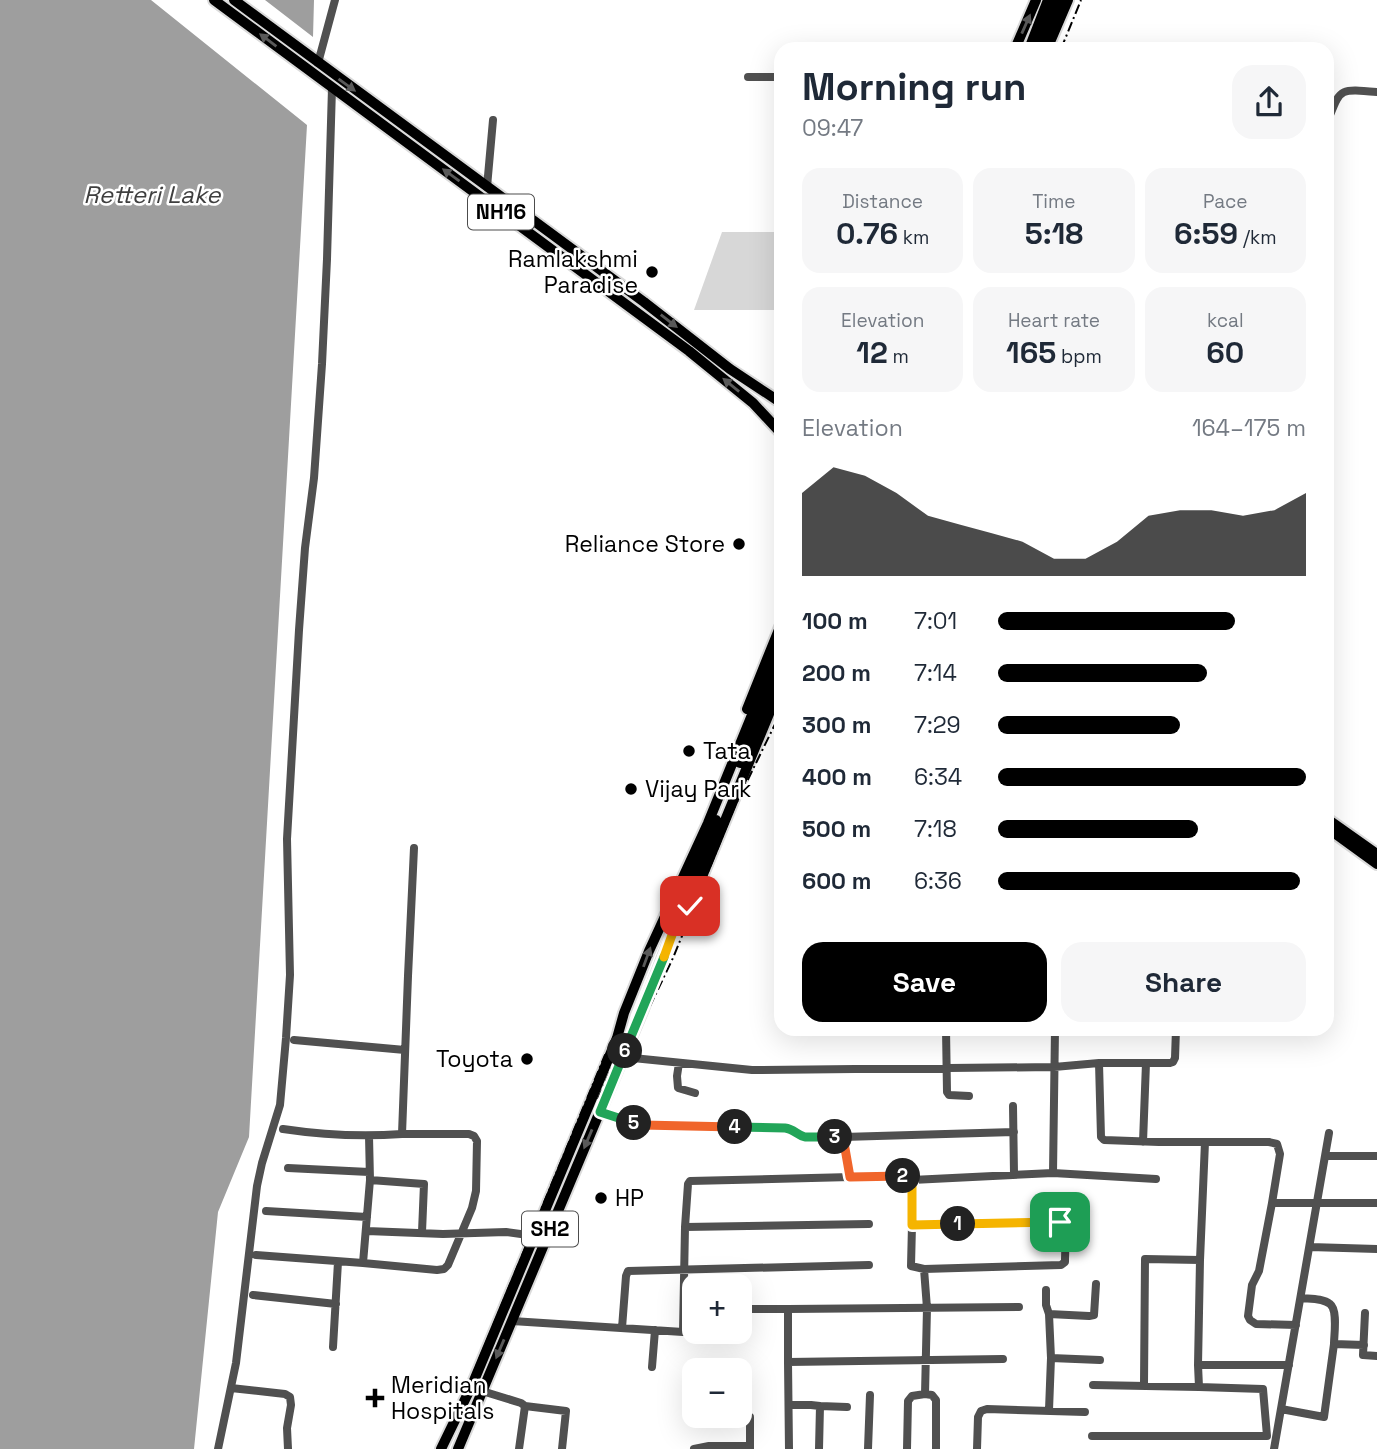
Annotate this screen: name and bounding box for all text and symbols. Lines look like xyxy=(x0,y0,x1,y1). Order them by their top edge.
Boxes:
one-way arrow xyxy=(1021,14,1032,35)
one-way arrow xyxy=(259,33,277,47)
text: Morning run xyxy=(802,63,1027,111)
button: share xyxy=(1232,65,1306,139)
one-way arrow xyxy=(338,78,357,92)
text: 09:47 xyxy=(802,113,863,143)
one-way arrow xyxy=(442,169,460,183)
water label: Retteri Lake xyxy=(84,179,221,210)
text: Distance xyxy=(842,189,923,214)
text: Time xyxy=(1032,189,1076,214)
text: Pace xyxy=(1203,189,1248,214)
road number: NH16 xyxy=(468,194,534,230)
text: 0.76 xyxy=(836,214,898,253)
text: 5:18 xyxy=(1025,214,1083,253)
text: 6:59 xyxy=(1174,214,1238,253)
text: km xyxy=(898,225,929,250)
text: /km xyxy=(1238,225,1277,250)
place label: Ramlakshmi Paradise xyxy=(508,244,638,300)
marker: Ramlakshmi Paradise xyxy=(644,264,660,280)
text: Elevation xyxy=(841,308,924,333)
text: Heart rate xyxy=(1008,308,1100,333)
text: kcal xyxy=(1207,308,1244,333)
one-way arrow xyxy=(659,314,677,329)
text: 12 xyxy=(856,333,888,372)
text: 165 xyxy=(1006,333,1056,372)
text: 60 xyxy=(1206,333,1244,372)
text: m xyxy=(888,344,909,369)
text: bpm xyxy=(1056,344,1102,369)
one-way arrow xyxy=(723,378,740,393)
text: Elevation xyxy=(802,413,903,443)
text: 164–175 m xyxy=(1192,413,1306,443)
place label: Reliance Store xyxy=(565,529,725,559)
marker: Reliance Store xyxy=(731,536,747,552)
text: 100 m xyxy=(802,606,868,636)
text: 7:01 xyxy=(914,606,957,636)
text: 200 m xyxy=(802,658,871,688)
text: 7:14 xyxy=(914,658,957,688)
text: 300 m xyxy=(802,710,871,740)
text: 7:29 xyxy=(914,710,961,740)
place label: Tata xyxy=(703,736,751,766)
marker: Tata xyxy=(681,743,697,759)
text: 400 m xyxy=(802,762,872,792)
text: 6:34 xyxy=(914,762,962,792)
place label: Vijay Park xyxy=(645,774,751,804)
marker: Vijay Park xyxy=(623,781,639,797)
text: 500 m xyxy=(802,814,871,844)
text: 7:18 xyxy=(914,814,957,844)
text: 600 m xyxy=(802,866,872,896)
text: 6:36 xyxy=(914,866,962,896)
pin xyxy=(660,876,720,936)
icon: check xyxy=(671,887,709,925)
button: Save xyxy=(802,942,1047,1022)
button: Share xyxy=(1061,942,1306,1022)
one-way arrow xyxy=(642,946,653,967)
pin: 6 xyxy=(608,1034,642,1068)
text: 6 xyxy=(619,1038,630,1063)
place label: Toyota xyxy=(436,1044,513,1074)
marker: Toyota xyxy=(519,1051,535,1067)
pin: 5 xyxy=(616,1106,652,1140)
text: 5 xyxy=(628,1110,639,1135)
pin: 4 xyxy=(718,1110,752,1144)
text: 4 xyxy=(728,1114,741,1139)
pin: 3 xyxy=(818,1120,852,1154)
text: 3 xyxy=(829,1124,840,1149)
one-way arrow xyxy=(582,1129,593,1150)
pin: 2 xyxy=(886,1158,920,1194)
text: 2 xyxy=(897,1163,908,1188)
place label: HP xyxy=(615,1183,644,1213)
marker: HP xyxy=(593,1190,609,1206)
pin xyxy=(1030,1192,1090,1252)
icon: arrive xyxy=(1041,1203,1079,1241)
pin: 1 xyxy=(940,1206,976,1242)
text: 1 xyxy=(953,1211,962,1236)
road number: SH2 xyxy=(522,1212,578,1246)
map controls xyxy=(682,1274,752,1428)
button: + xyxy=(682,1274,752,1344)
one-way arrow xyxy=(494,1339,505,1360)
button: − xyxy=(682,1358,752,1428)
place label: Meridian Hospitals xyxy=(391,1370,494,1426)
marker: Meridian Hospitals xyxy=(365,1388,385,1408)

